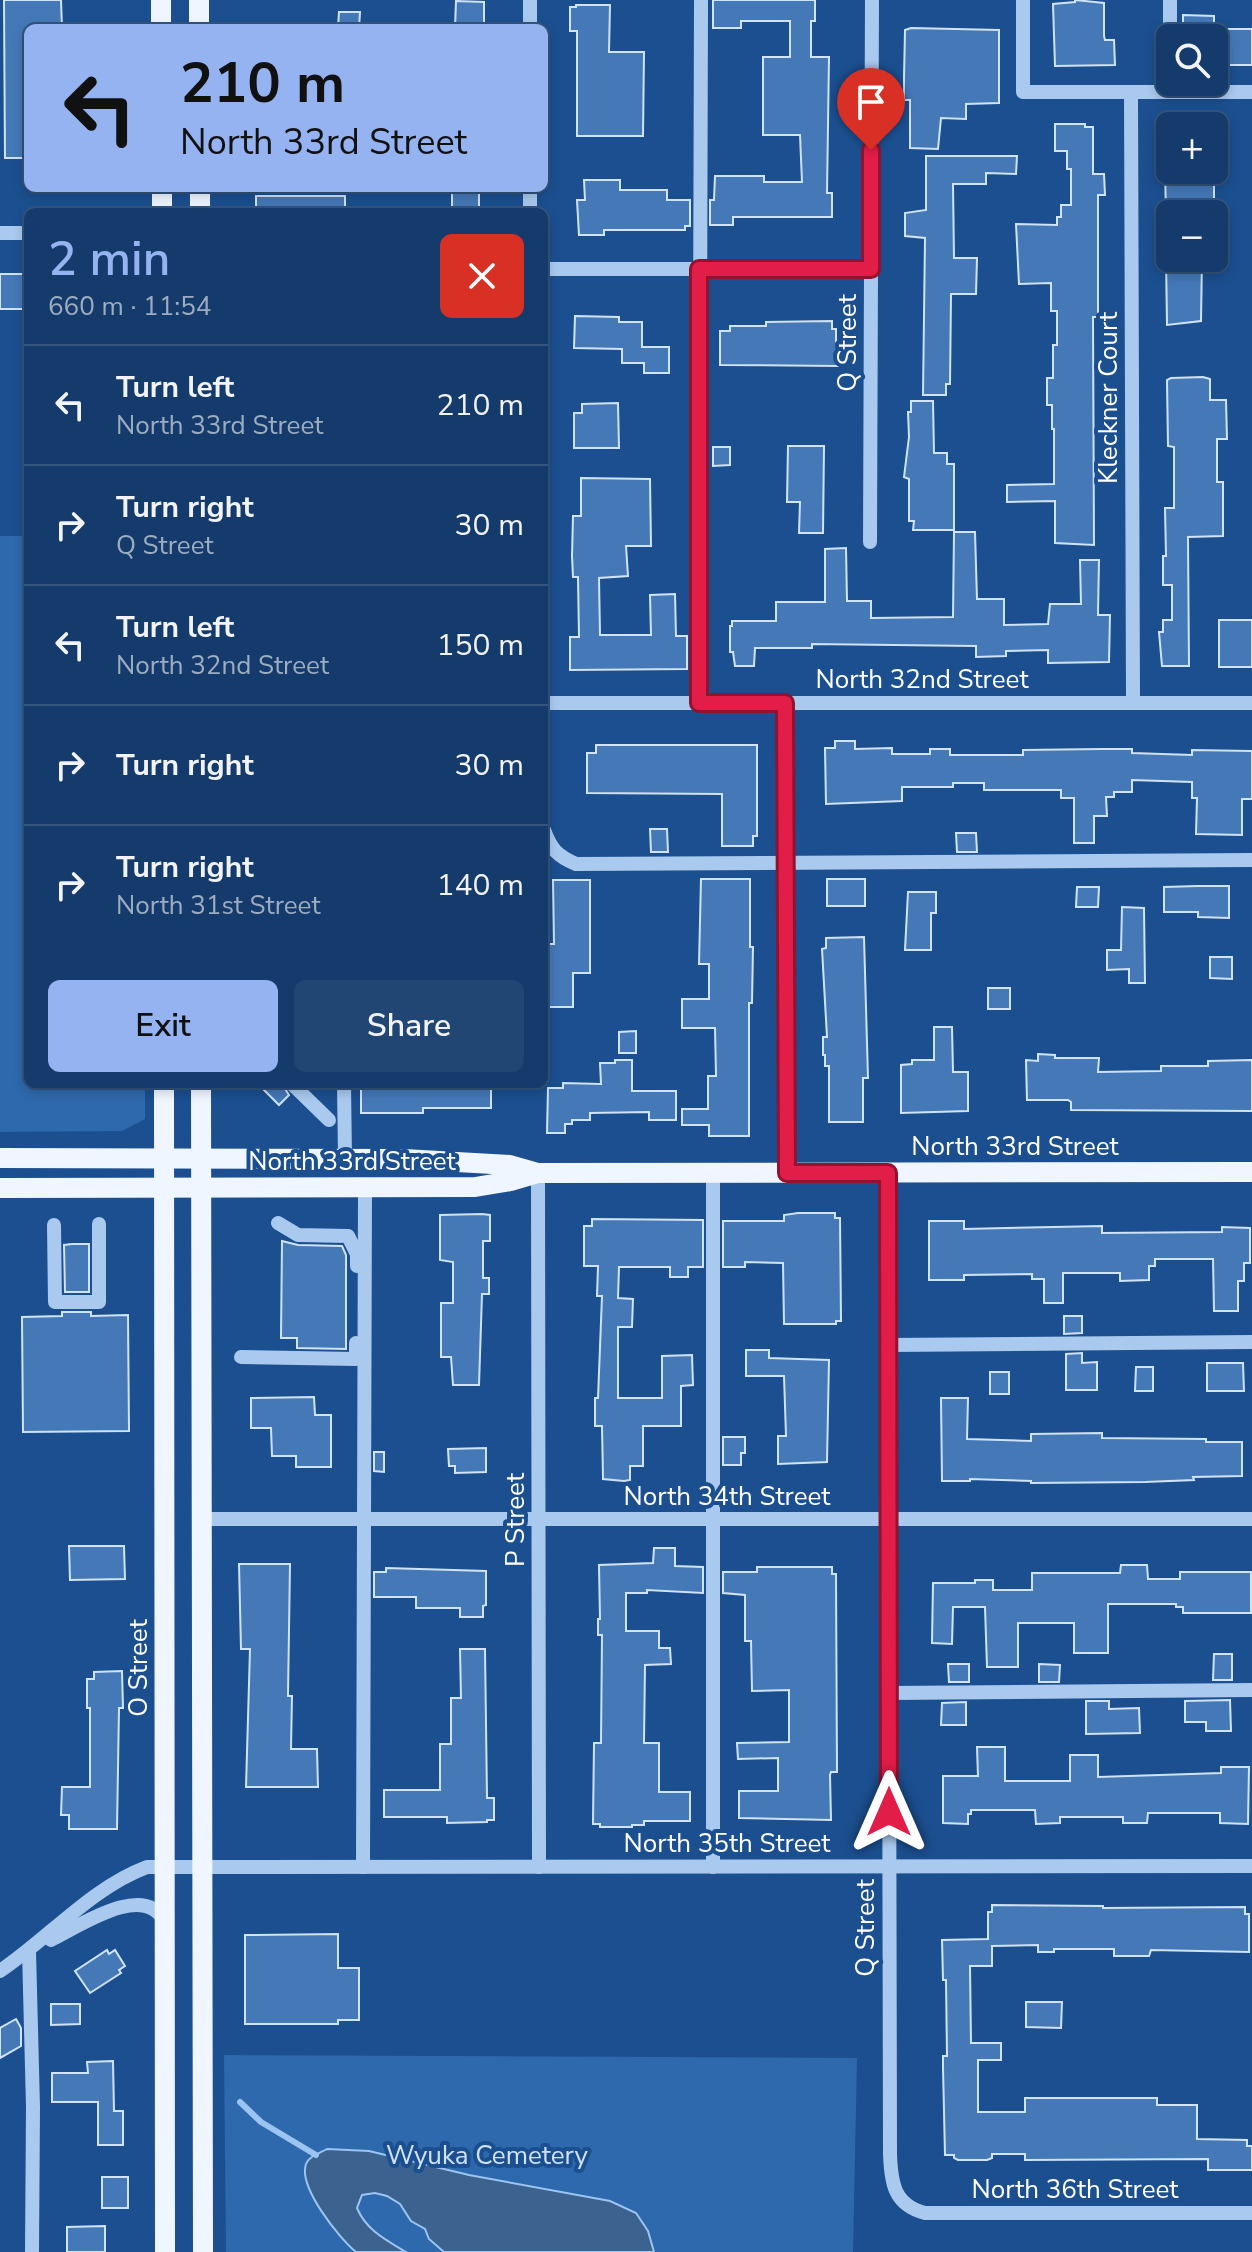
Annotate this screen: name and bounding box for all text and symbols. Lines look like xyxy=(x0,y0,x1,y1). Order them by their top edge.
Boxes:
map controls xyxy=(1156,24,1228,272)
button: search xyxy=(1156,24,1228,96)
text: 210 m xyxy=(180,45,345,122)
icon: left xyxy=(48,56,152,160)
pin xyxy=(837,68,905,150)
icon: arrive xyxy=(849,80,893,124)
button: + xyxy=(1156,112,1228,184)
text: North 33rd Street xyxy=(180,118,467,167)
button: − xyxy=(1156,200,1228,272)
text: 2 min xyxy=(48,226,170,292)
button: close xyxy=(440,234,524,318)
text: 660 m · 11:54 xyxy=(48,289,211,324)
street label: Q Street xyxy=(830,293,865,392)
street label: Kleckner Court xyxy=(1091,311,1126,484)
text: Turn left xyxy=(116,367,234,408)
icon: left xyxy=(48,383,92,427)
text: 210 m xyxy=(437,385,524,426)
text: North 33rd Street xyxy=(116,408,323,443)
text: Turn right xyxy=(116,487,254,528)
icon: right xyxy=(48,503,92,547)
text: 30 m xyxy=(455,505,524,546)
text: Q Street xyxy=(116,528,214,563)
text: Turn left xyxy=(116,607,234,648)
icon: left xyxy=(48,623,92,667)
text: 150 m xyxy=(437,625,524,666)
text: North 32nd Street xyxy=(116,648,329,683)
street label: North 32nd Street xyxy=(816,662,1029,697)
icon: right xyxy=(48,743,92,787)
text: Turn right xyxy=(116,745,254,786)
text: 30 m xyxy=(455,745,524,786)
text: Turn right xyxy=(116,847,254,888)
icon: right xyxy=(48,863,92,907)
text: 140 m xyxy=(437,865,524,906)
text: North 31st Street xyxy=(116,888,321,923)
button: Exit xyxy=(48,980,278,1072)
button: Share xyxy=(294,980,524,1072)
street label: North 33rd Street xyxy=(911,1129,1120,1164)
street label: North 33rd Street xyxy=(248,1144,457,1179)
street label: P Street xyxy=(498,1472,533,1567)
street label: North 34th Street xyxy=(624,1479,831,1514)
street label: O Street xyxy=(121,1618,156,1717)
position arrow xyxy=(847,1770,931,1854)
street label: North 35th Street xyxy=(624,1826,831,1861)
street label: Q Street xyxy=(848,1878,883,1977)
park label: Wyuka Cemetery xyxy=(386,2138,589,2173)
street label: North 36th Street xyxy=(972,2172,1179,2207)

